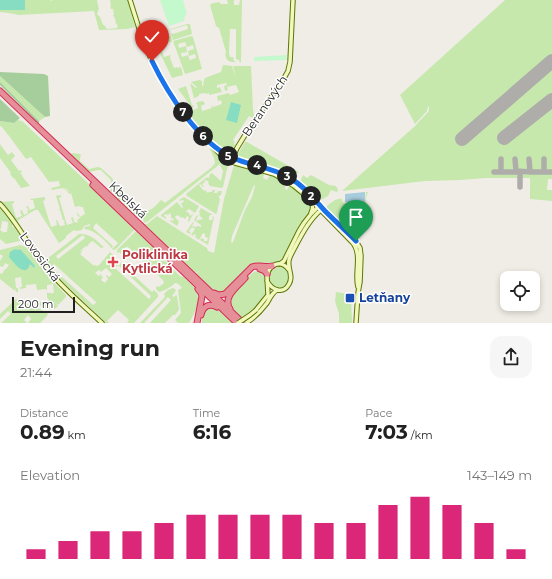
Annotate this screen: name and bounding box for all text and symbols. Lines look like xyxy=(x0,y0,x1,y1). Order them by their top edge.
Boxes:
pin xyxy=(135,20,169,61)
icon: check xyxy=(141,26,163,48)
street label: Beranových xyxy=(239,72,291,139)
pin: 7 xyxy=(173,102,193,122)
text: 7 xyxy=(180,105,186,119)
pin: 6 xyxy=(193,126,213,146)
text: 6 xyxy=(199,129,207,143)
pin: 5 xyxy=(218,146,238,166)
text: 5 xyxy=(225,149,231,163)
pin: 4 xyxy=(247,155,267,175)
text: 4 xyxy=(253,158,261,172)
pin: 3 xyxy=(277,166,297,186)
text: 3 xyxy=(284,169,290,183)
street label: Kbelská xyxy=(106,178,151,221)
pin: 2 xyxy=(301,186,321,206)
text: 2 xyxy=(308,189,314,203)
pin xyxy=(339,200,373,241)
icon: arrive xyxy=(345,206,367,228)
street label: Lovosická xyxy=(17,229,64,284)
place label: Poliklinika Kytlická xyxy=(122,247,188,276)
marker: Poliklinika Kytlická xyxy=(107,256,119,268)
map controls xyxy=(500,271,540,311)
button: locate xyxy=(500,271,540,311)
place label: Letňany xyxy=(359,290,411,305)
marker: Letňany xyxy=(344,292,356,304)
scale bar xyxy=(12,295,75,314)
text: 200 m xyxy=(18,297,53,311)
text: Evening run xyxy=(20,335,160,362)
button: share xyxy=(490,336,532,378)
text: 21:44 xyxy=(20,364,52,380)
text: Distance xyxy=(20,406,68,420)
text: Time xyxy=(193,406,220,420)
text: Pace xyxy=(365,406,392,420)
text: 0.89 xyxy=(20,420,65,444)
text: 6:16 xyxy=(193,420,231,444)
text: 7:03 xyxy=(365,420,408,444)
text: km xyxy=(65,428,86,442)
text: /km xyxy=(408,428,433,442)
text: Elevation xyxy=(20,467,80,483)
text: 143–149 m xyxy=(467,467,532,483)

